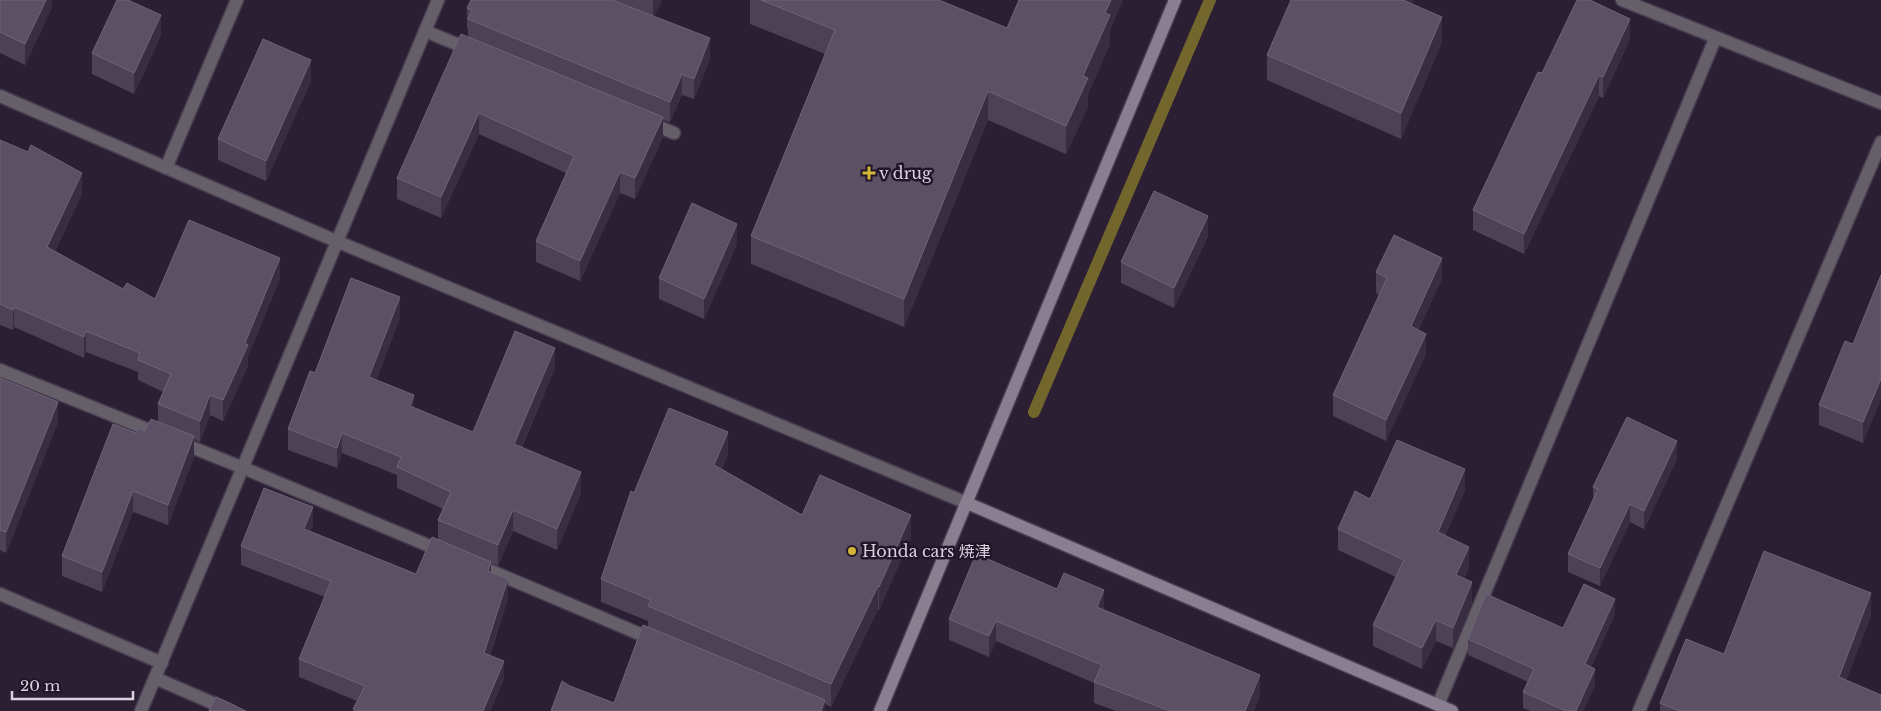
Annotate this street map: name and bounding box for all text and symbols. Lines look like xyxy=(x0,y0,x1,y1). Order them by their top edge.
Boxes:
place label: v drug xyxy=(879,163,932,183)
marker: v drug xyxy=(863,167,875,179)
place label: Honda cars 焼津 xyxy=(862,541,991,561)
marker: Honda cars 焼津 xyxy=(846,545,858,557)
scale bar xyxy=(12,668,134,700)
text: 20 m xyxy=(20,676,60,695)

